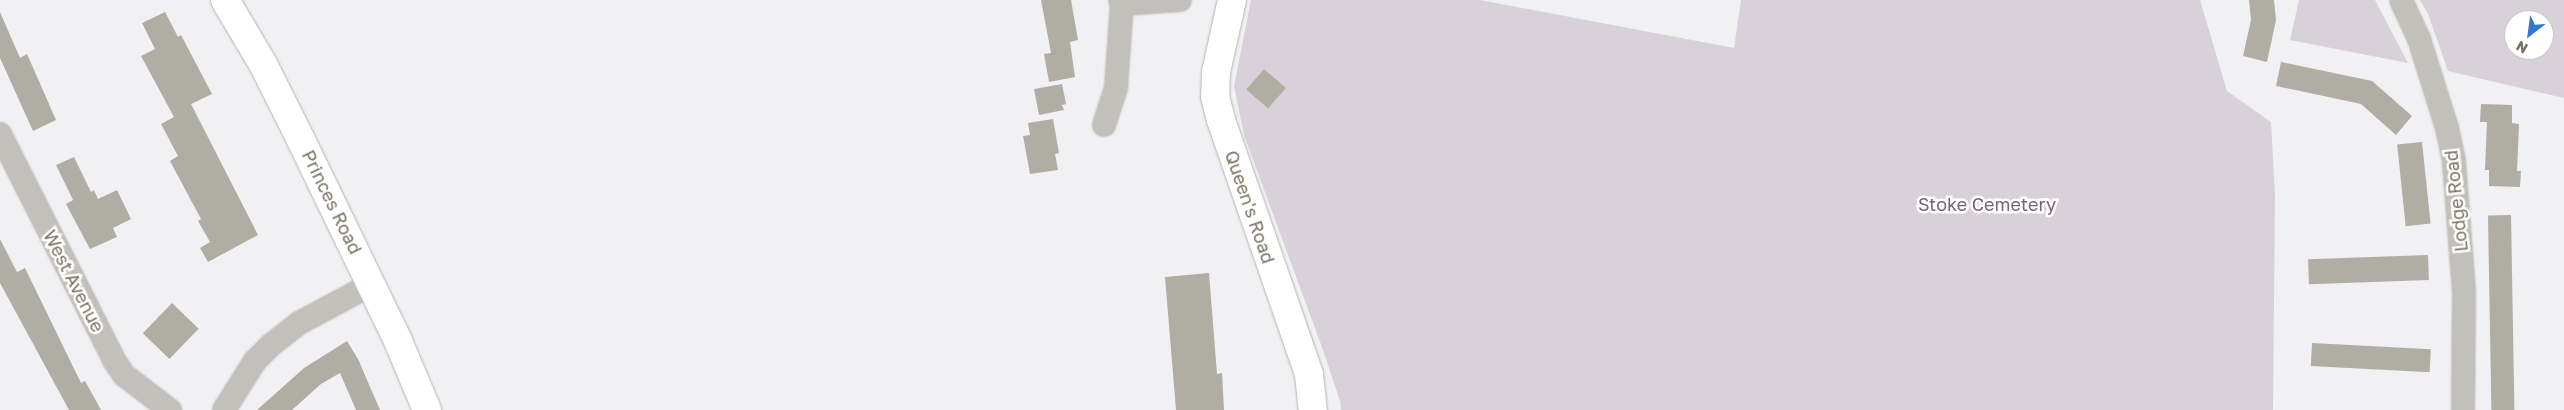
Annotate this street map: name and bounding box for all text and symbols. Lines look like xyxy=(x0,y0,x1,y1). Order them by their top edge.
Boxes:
north arrow xyxy=(2504,10,2554,60)
text: N xyxy=(2513,38,2531,58)
street label: Princes Road xyxy=(298,146,366,258)
street label: Queen's Road xyxy=(1221,148,1279,266)
street label: Lodge Road xyxy=(2440,149,2472,253)
park label: Stoke Cemetery xyxy=(1918,193,2056,215)
street label: West Avenue xyxy=(39,226,109,336)

